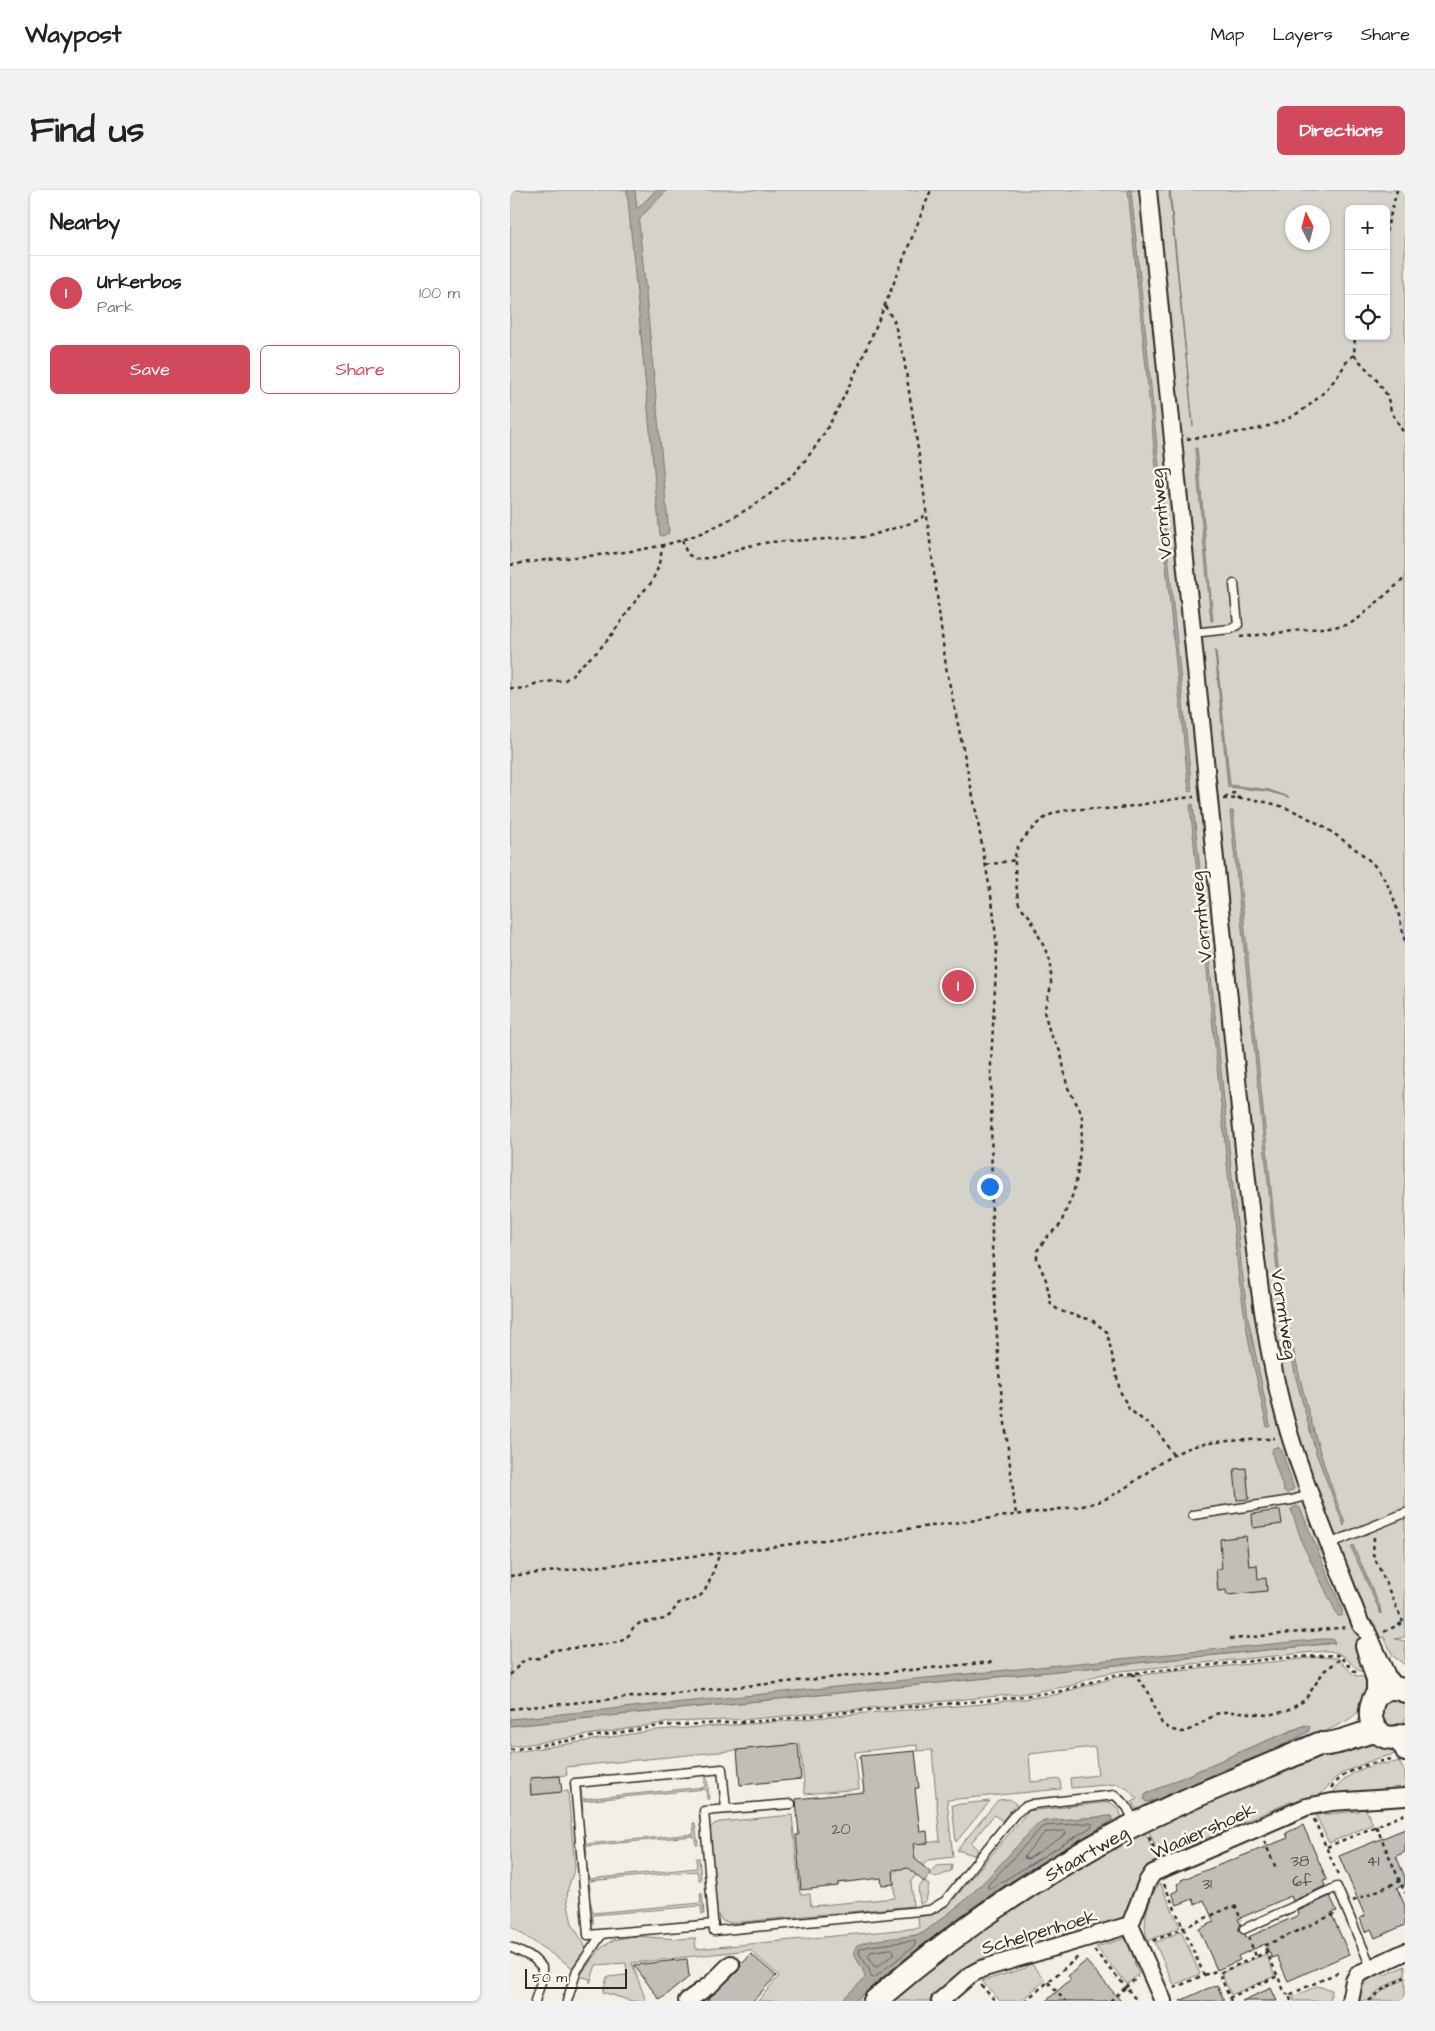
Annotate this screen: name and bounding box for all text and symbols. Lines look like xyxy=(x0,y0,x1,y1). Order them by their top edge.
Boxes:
text: Waypost xyxy=(25,18,122,52)
text: Map xyxy=(1210,22,1244,47)
text: Layers xyxy=(1272,22,1333,47)
text: Share xyxy=(1361,22,1410,47)
text: Find us xyxy=(30,106,144,155)
button: Directions xyxy=(1277,106,1405,155)
north arrow xyxy=(1285,205,1330,250)
map controls xyxy=(1345,205,1390,340)
button: + xyxy=(1345,205,1390,250)
text: Nearby xyxy=(50,208,120,237)
button: − xyxy=(1345,250,1390,295)
text: Urkerbos xyxy=(97,269,181,296)
text: 1 xyxy=(65,282,67,304)
text: 100 m xyxy=(419,282,460,304)
button: locate xyxy=(1345,295,1390,340)
text: Park xyxy=(97,296,134,318)
button: Save xyxy=(50,345,250,394)
button: Share xyxy=(260,345,460,394)
street label: Vormtweg xyxy=(1143,467,1181,561)
street label: Vormtweg xyxy=(1183,870,1221,964)
pin: 1 xyxy=(942,967,974,1005)
your location xyxy=(977,1174,1003,1200)
street label: Vormtweg xyxy=(1262,1267,1304,1362)
street label: Waaiershoek xyxy=(1147,1796,1261,1867)
house number: 20 xyxy=(831,1818,851,1840)
street label: Staartweg xyxy=(1040,1819,1134,1890)
house number: 38 xyxy=(1291,1850,1309,1872)
house number: 41 xyxy=(1367,1850,1379,1872)
house number: 6f xyxy=(1292,1870,1312,1892)
house number: 31 xyxy=(1202,1873,1212,1895)
street label: Schelpenhoek xyxy=(978,1903,1101,1962)
scale bar xyxy=(525,1966,628,1989)
text: 50 m xyxy=(532,1968,567,1988)

